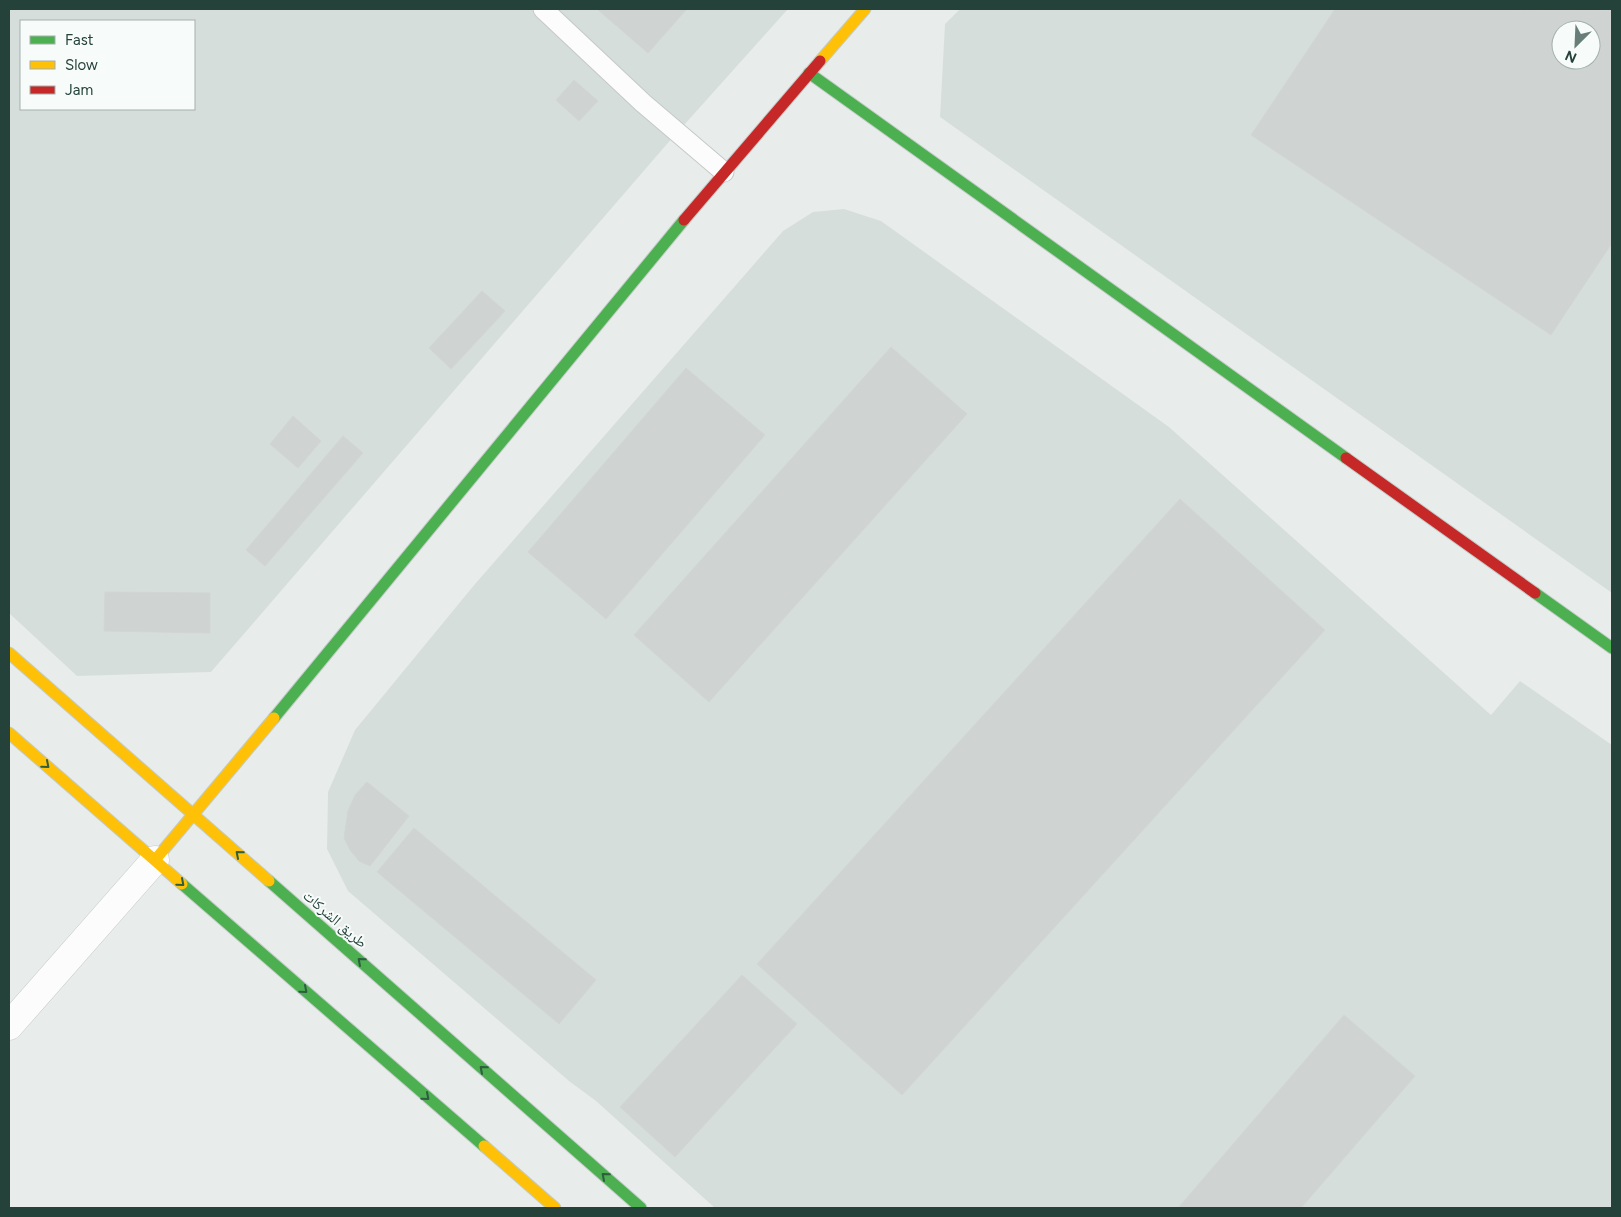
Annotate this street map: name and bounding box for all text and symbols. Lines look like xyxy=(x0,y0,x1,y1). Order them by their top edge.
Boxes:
legend xyxy=(20,20,195,110)
north arrow xyxy=(1551,20,1601,70)
text: Fast xyxy=(65,31,94,49)
text: N xyxy=(1563,46,1579,66)
text: Slow xyxy=(65,56,98,74)
text: Jam xyxy=(65,81,93,99)
one-way arrow xyxy=(40,759,49,768)
one-way arrow xyxy=(235,851,244,860)
one-way arrow xyxy=(176,877,185,886)
street label: طريق الشركات xyxy=(299,886,371,952)
one-way arrow xyxy=(357,958,366,967)
one-way arrow xyxy=(298,984,307,993)
one-way arrow xyxy=(479,1066,488,1075)
one-way arrow xyxy=(421,1091,430,1100)
one-way arrow xyxy=(601,1173,610,1182)

